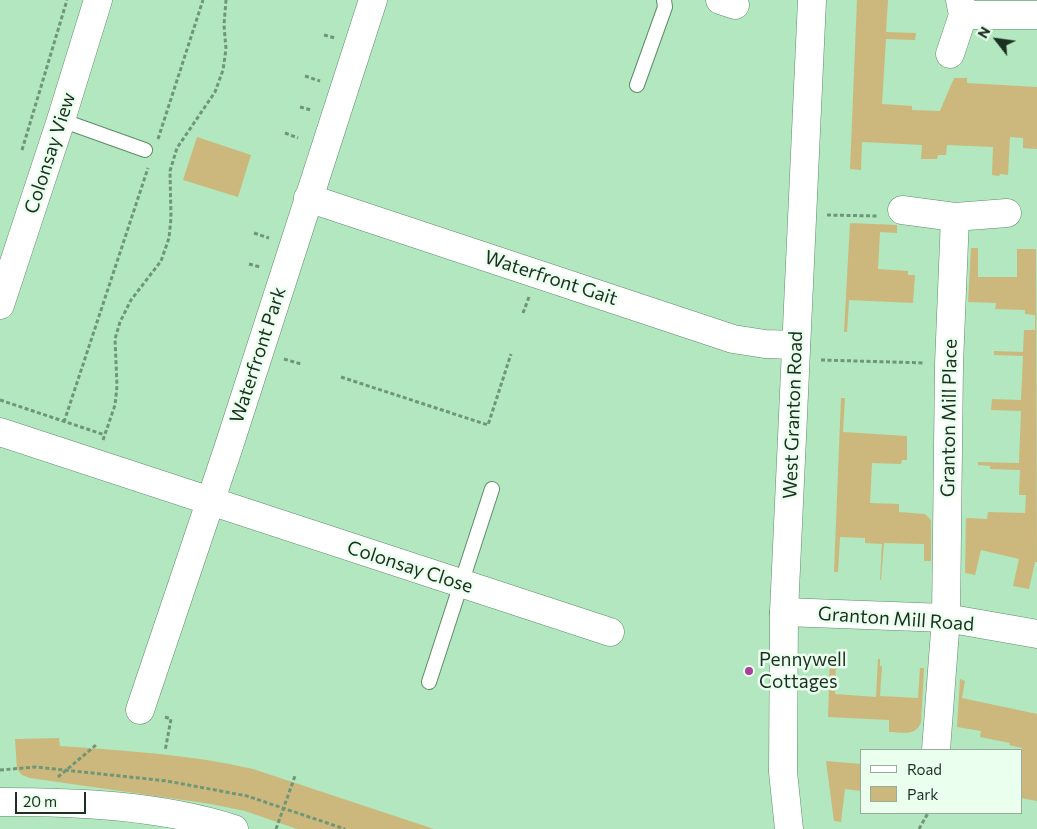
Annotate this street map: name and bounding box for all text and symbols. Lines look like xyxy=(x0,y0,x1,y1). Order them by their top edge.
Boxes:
north arrow xyxy=(972,15,1022,65)
text: N xyxy=(974,23,994,41)
street label: Colonsay View xyxy=(20,89,80,217)
street label: Waterfront Gait xyxy=(482,246,620,310)
street label: Waterfront Park xyxy=(225,284,291,426)
street label: West Granton Road xyxy=(779,331,807,499)
street label: Granton Mill Place xyxy=(936,339,962,497)
street label: Colonsay Close xyxy=(344,536,476,598)
street label: Granton Mill Road xyxy=(817,602,975,636)
place label: Pennywell Cottages xyxy=(759,649,847,693)
marker: Pennywell Cottages xyxy=(743,665,755,677)
legend xyxy=(860,749,1022,814)
text: Road xyxy=(907,760,942,778)
scale bar xyxy=(18,782,89,814)
text: Park xyxy=(907,785,938,803)
text: 20 m xyxy=(23,792,57,810)

